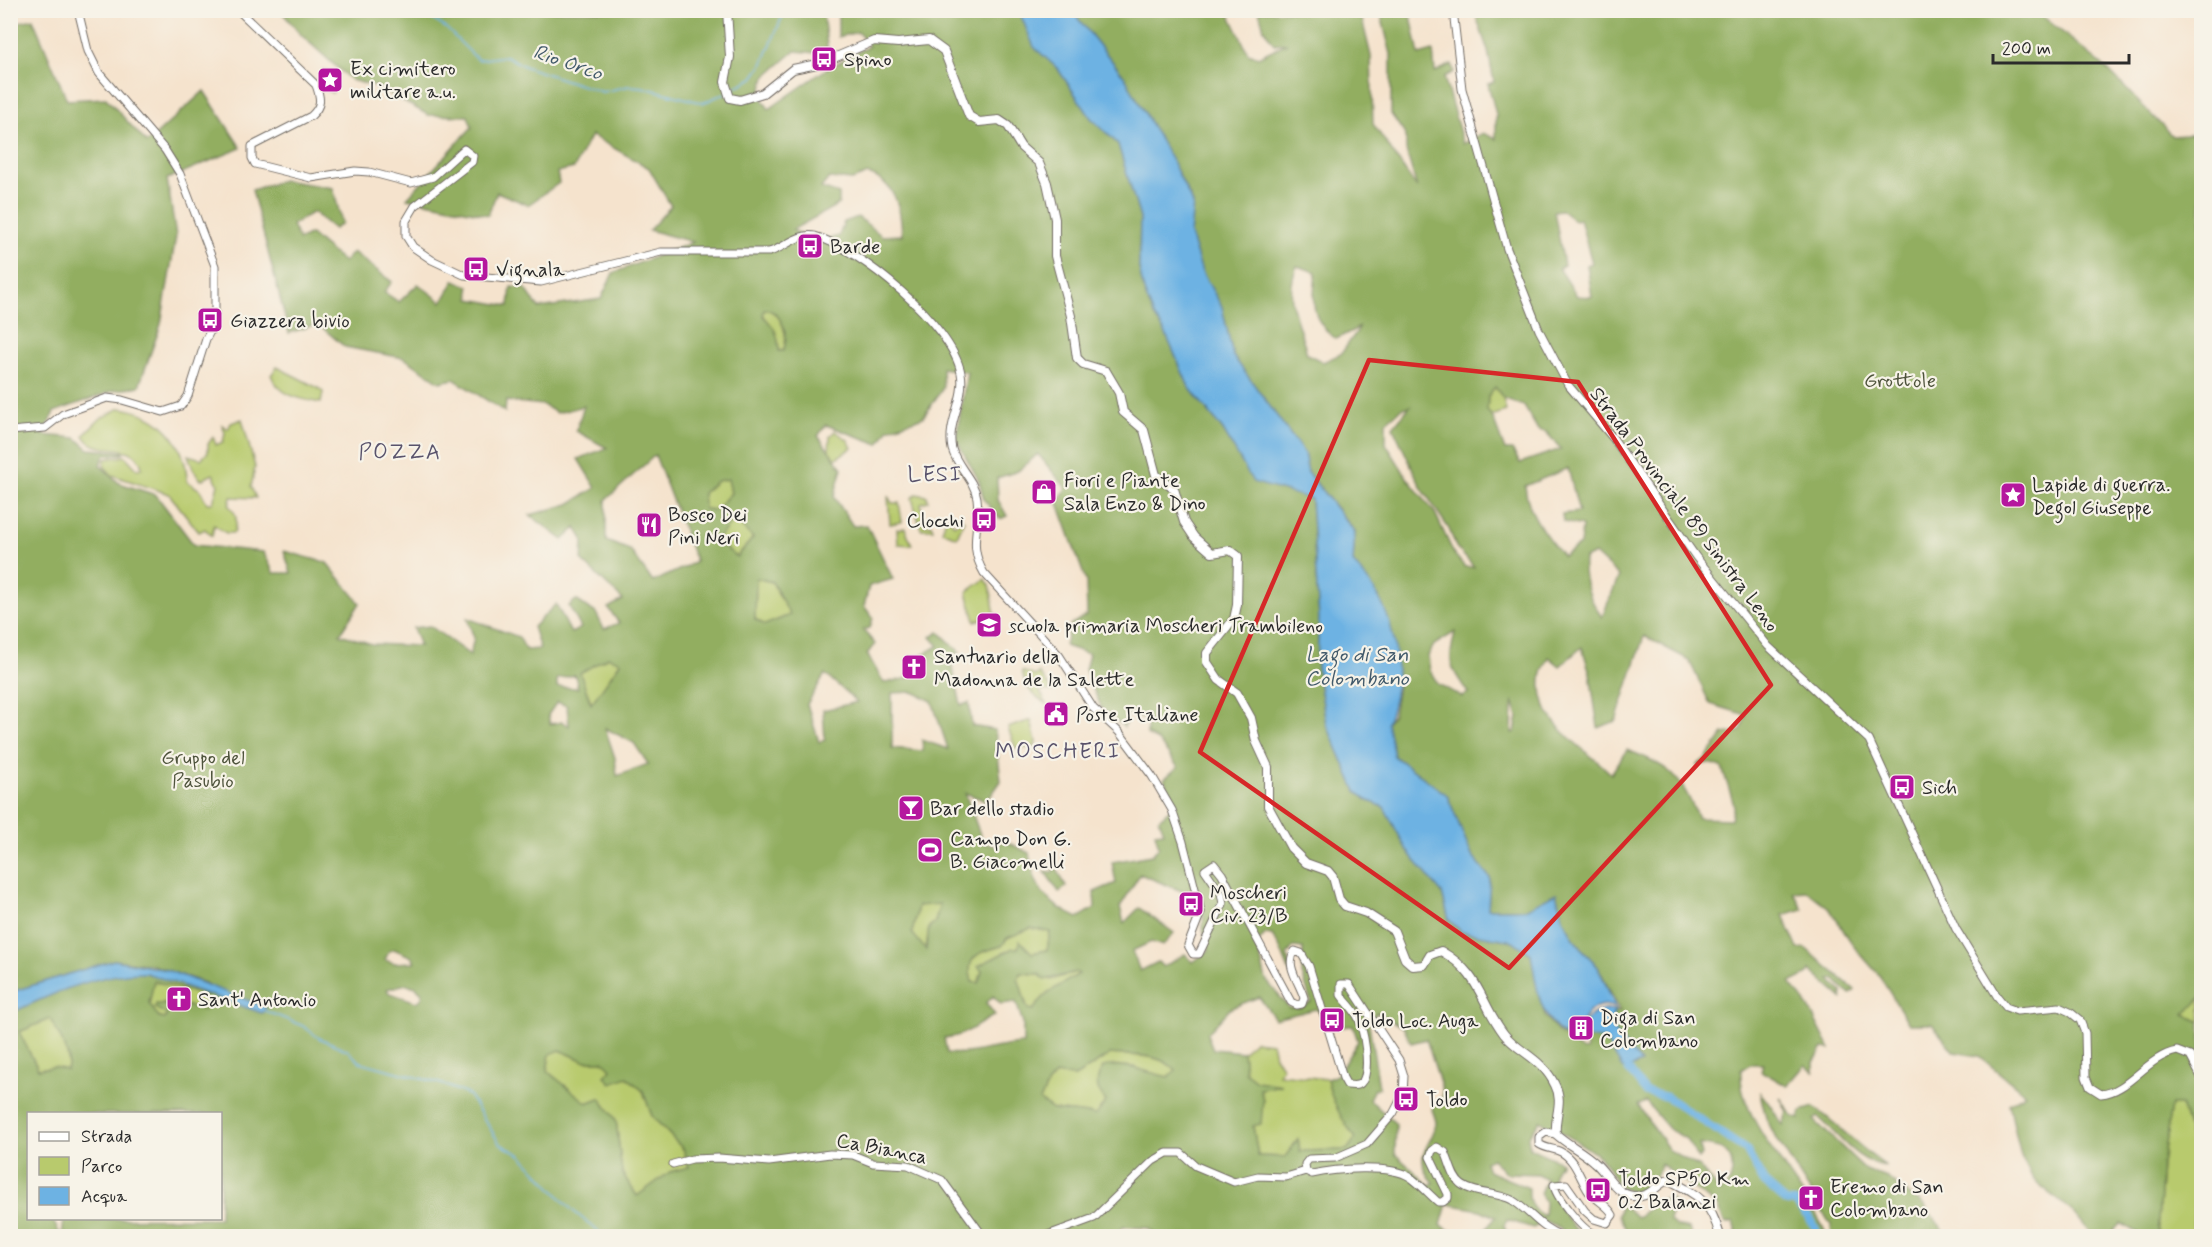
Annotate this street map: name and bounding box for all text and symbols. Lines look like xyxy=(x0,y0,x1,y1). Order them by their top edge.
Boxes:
scale bar xyxy=(1993,27,2130,65)
text: 200 m xyxy=(2002,37,2051,61)
water label: Rio Orco xyxy=(529,38,607,88)
bus stop icon: Spino xyxy=(809,44,839,74)
place label: Spino xyxy=(844,47,892,74)
place label: Ex cimitero militare a.u. xyxy=(350,56,456,106)
place icon: Ex cimitero militare a.u. xyxy=(315,65,345,95)
bus stop icon: Barde xyxy=(795,231,825,261)
place label: Barde xyxy=(830,234,880,261)
bus stop icon: Vignala xyxy=(461,254,491,284)
place label: Vignala xyxy=(496,257,566,286)
bus stop icon: Giazzera bivio xyxy=(195,305,225,335)
place label: Giazzera bivio xyxy=(230,308,350,335)
park label: Grottole xyxy=(1864,368,1936,395)
street label: Strada Provinciale 89 Sinistra Leno xyxy=(1583,382,1785,638)
district label: POZZA xyxy=(358,439,442,467)
district label: LESI xyxy=(907,461,963,489)
place label: Fiori e Piante Sala Enzo & Dino xyxy=(1064,468,1206,518)
place label: Lapide di guerra. Degol Giuseppe xyxy=(2032,472,2170,524)
shop icon: Fiori e Piante Sala Enzo & Dino xyxy=(1029,477,1059,507)
place icon: Lapide di guerra. Degol Giuseppe xyxy=(1998,480,2028,510)
place label: Bosco Dei Pini Neri xyxy=(668,502,747,552)
bus stop icon: Clocchi xyxy=(969,505,999,535)
place label: Clocchi xyxy=(907,508,964,535)
restaurant icon: Bosco Dei Pini Neri xyxy=(634,510,664,540)
school or university icon: scuola primaria Moscheri Trambileno xyxy=(974,610,1004,640)
place label: scuola primaria Moscheri Trambileno xyxy=(1008,613,1323,640)
water label: Lago di San Colombano xyxy=(1305,641,1410,693)
place label: Santuario della Madonna de la Salette xyxy=(934,644,1135,694)
church icon: Santuario della Madonna de la Salette xyxy=(899,652,929,682)
public building icon: Poste Italiane xyxy=(1041,699,1071,729)
place label: Poste Italiane xyxy=(1076,702,1199,729)
district label: MOSCHERI xyxy=(995,738,1121,766)
park label: Gruppo del Pasubio xyxy=(161,745,245,795)
bus stop icon: Sich xyxy=(1887,772,1917,802)
place label: Sich xyxy=(1922,775,1957,802)
bar icon: Bar dello stadio xyxy=(896,793,926,823)
place label: Bar dello stadio xyxy=(930,796,1054,823)
place label: Campo Don G. B. Giacomelli xyxy=(950,826,1071,876)
sports icon: Campo Don G. B. Giacomelli xyxy=(915,835,945,865)
place label: Moscheri Civ. 23/B xyxy=(1210,880,1288,930)
bus stop icon: Moscheri Civ. 23/B xyxy=(1176,889,1206,919)
church icon: Sant' Antonio xyxy=(164,984,194,1014)
place label: Sant' Antonio xyxy=(198,987,316,1014)
bus stop icon: Toldo Loc. Auga xyxy=(1317,1005,1347,1035)
place label: Diga di San Colombano xyxy=(1600,1005,1698,1055)
place label: Toldo Loc. Auga xyxy=(1352,1008,1479,1035)
building icon: Diga di San Colombano xyxy=(1566,1013,1596,1043)
bus stop icon: Toldo xyxy=(1391,1084,1421,1114)
place label: Toldo xyxy=(1426,1087,1468,1114)
legend xyxy=(27,1112,222,1220)
text: Strada xyxy=(81,1125,132,1149)
street label: Ca Bianca xyxy=(834,1127,930,1172)
text: Parco xyxy=(81,1155,122,1179)
place label: Toldo SP50 Km 0.2 Balanzi xyxy=(1618,1166,1750,1216)
place label: Eremo di San Colombano xyxy=(1830,1174,1944,1224)
bus stop icon: Toldo SP50 Km 0.2 Balanzi xyxy=(1583,1175,1613,1205)
church icon: Eremo di San Colombano xyxy=(1796,1183,1826,1213)
text: Acqua xyxy=(81,1185,127,1209)

